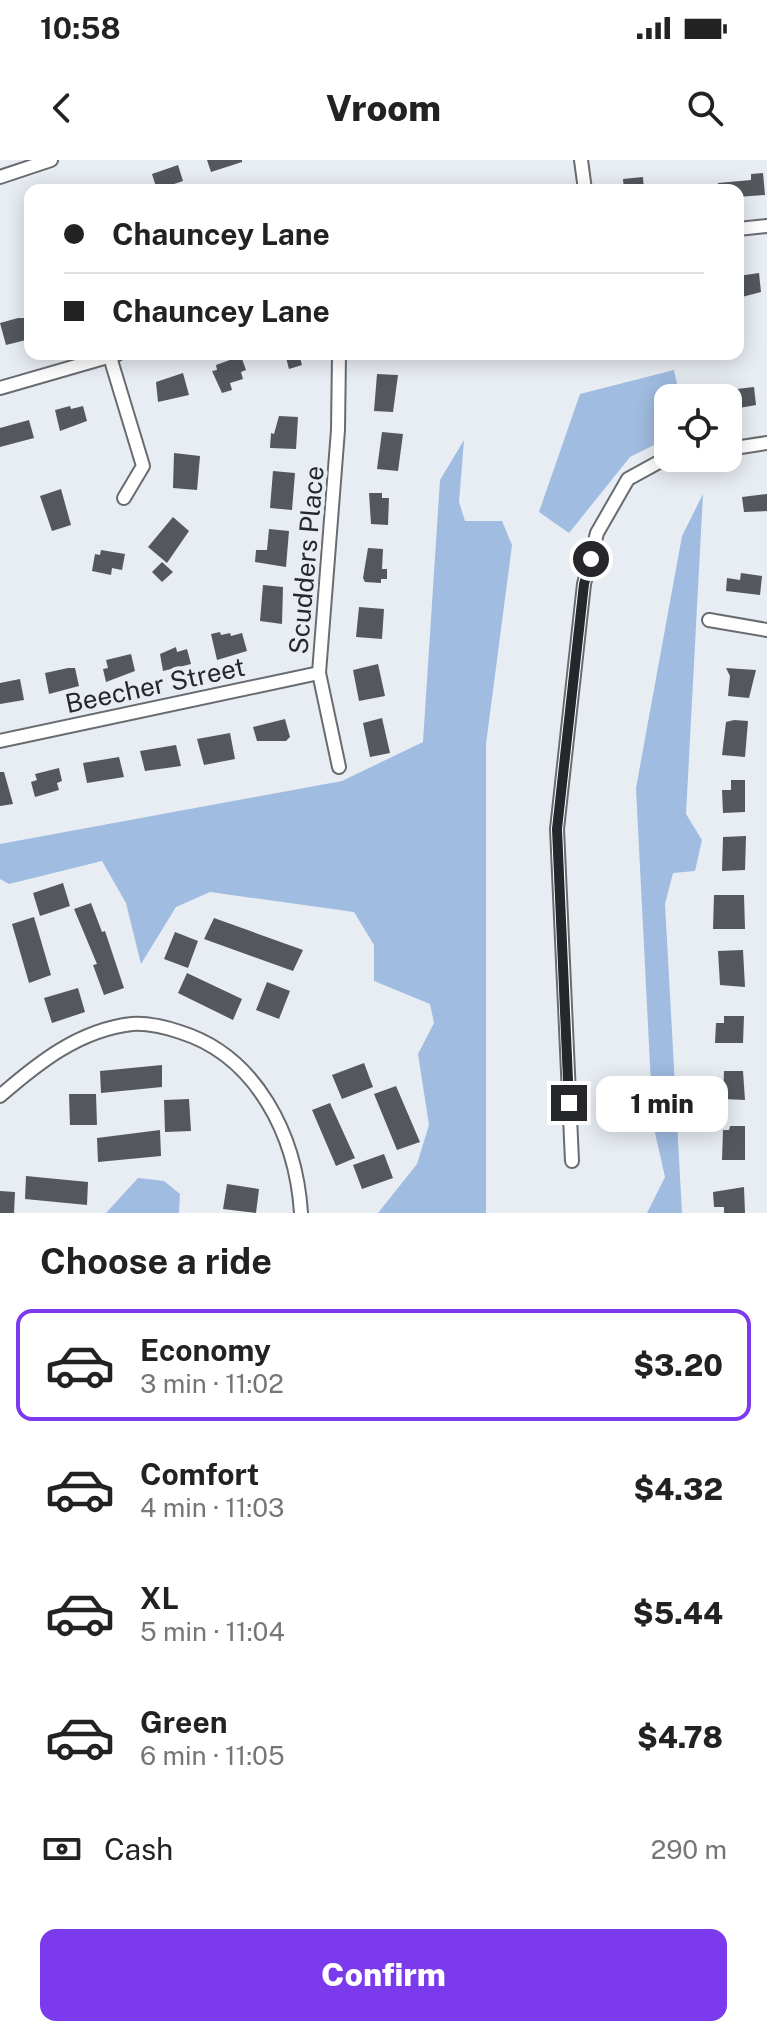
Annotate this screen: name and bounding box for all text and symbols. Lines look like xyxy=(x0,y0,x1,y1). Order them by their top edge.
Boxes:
text: 10:58 xyxy=(40,10,121,46)
icon: back xyxy=(40,86,84,130)
icon: search xyxy=(683,86,727,130)
text: Vroom xyxy=(326,87,441,129)
text: Chauncey Lane xyxy=(112,216,330,252)
text: Chauncey Lane xyxy=(112,293,330,329)
map controls xyxy=(654,384,742,472)
button: locate xyxy=(654,384,742,472)
street label: Scudders Place xyxy=(282,464,330,656)
route start xyxy=(573,541,609,577)
street label: Beecher Street xyxy=(62,651,248,719)
callout: 1 min xyxy=(597,1075,729,1131)
route end xyxy=(551,1085,587,1121)
text: 1 min xyxy=(630,1088,694,1119)
text: Choose a ride xyxy=(40,1240,272,1282)
icon: car xyxy=(44,1329,116,1401)
text: Economy xyxy=(140,1332,271,1368)
text: $3.20 xyxy=(633,1347,723,1383)
text: 3 min · 11:02 xyxy=(140,1368,284,1399)
icon: car xyxy=(44,1453,116,1525)
text: Comfort xyxy=(140,1456,259,1492)
text: $4.32 xyxy=(634,1471,723,1507)
text: 4 min · 11:03 xyxy=(140,1492,284,1523)
icon: car xyxy=(44,1577,116,1649)
text: XL xyxy=(140,1580,179,1616)
text: $5.44 xyxy=(633,1595,723,1631)
text: 5 min · 11:04 xyxy=(140,1616,285,1647)
icon: car xyxy=(44,1701,116,1773)
text: Green xyxy=(140,1704,227,1740)
text: $4.78 xyxy=(637,1719,723,1755)
text: 6 min · 11:05 xyxy=(140,1740,285,1771)
icon: cash xyxy=(40,1827,84,1871)
text: Cash xyxy=(104,1831,173,1867)
text: 290 m xyxy=(651,1834,727,1865)
button: Confirm xyxy=(40,1929,727,2021)

